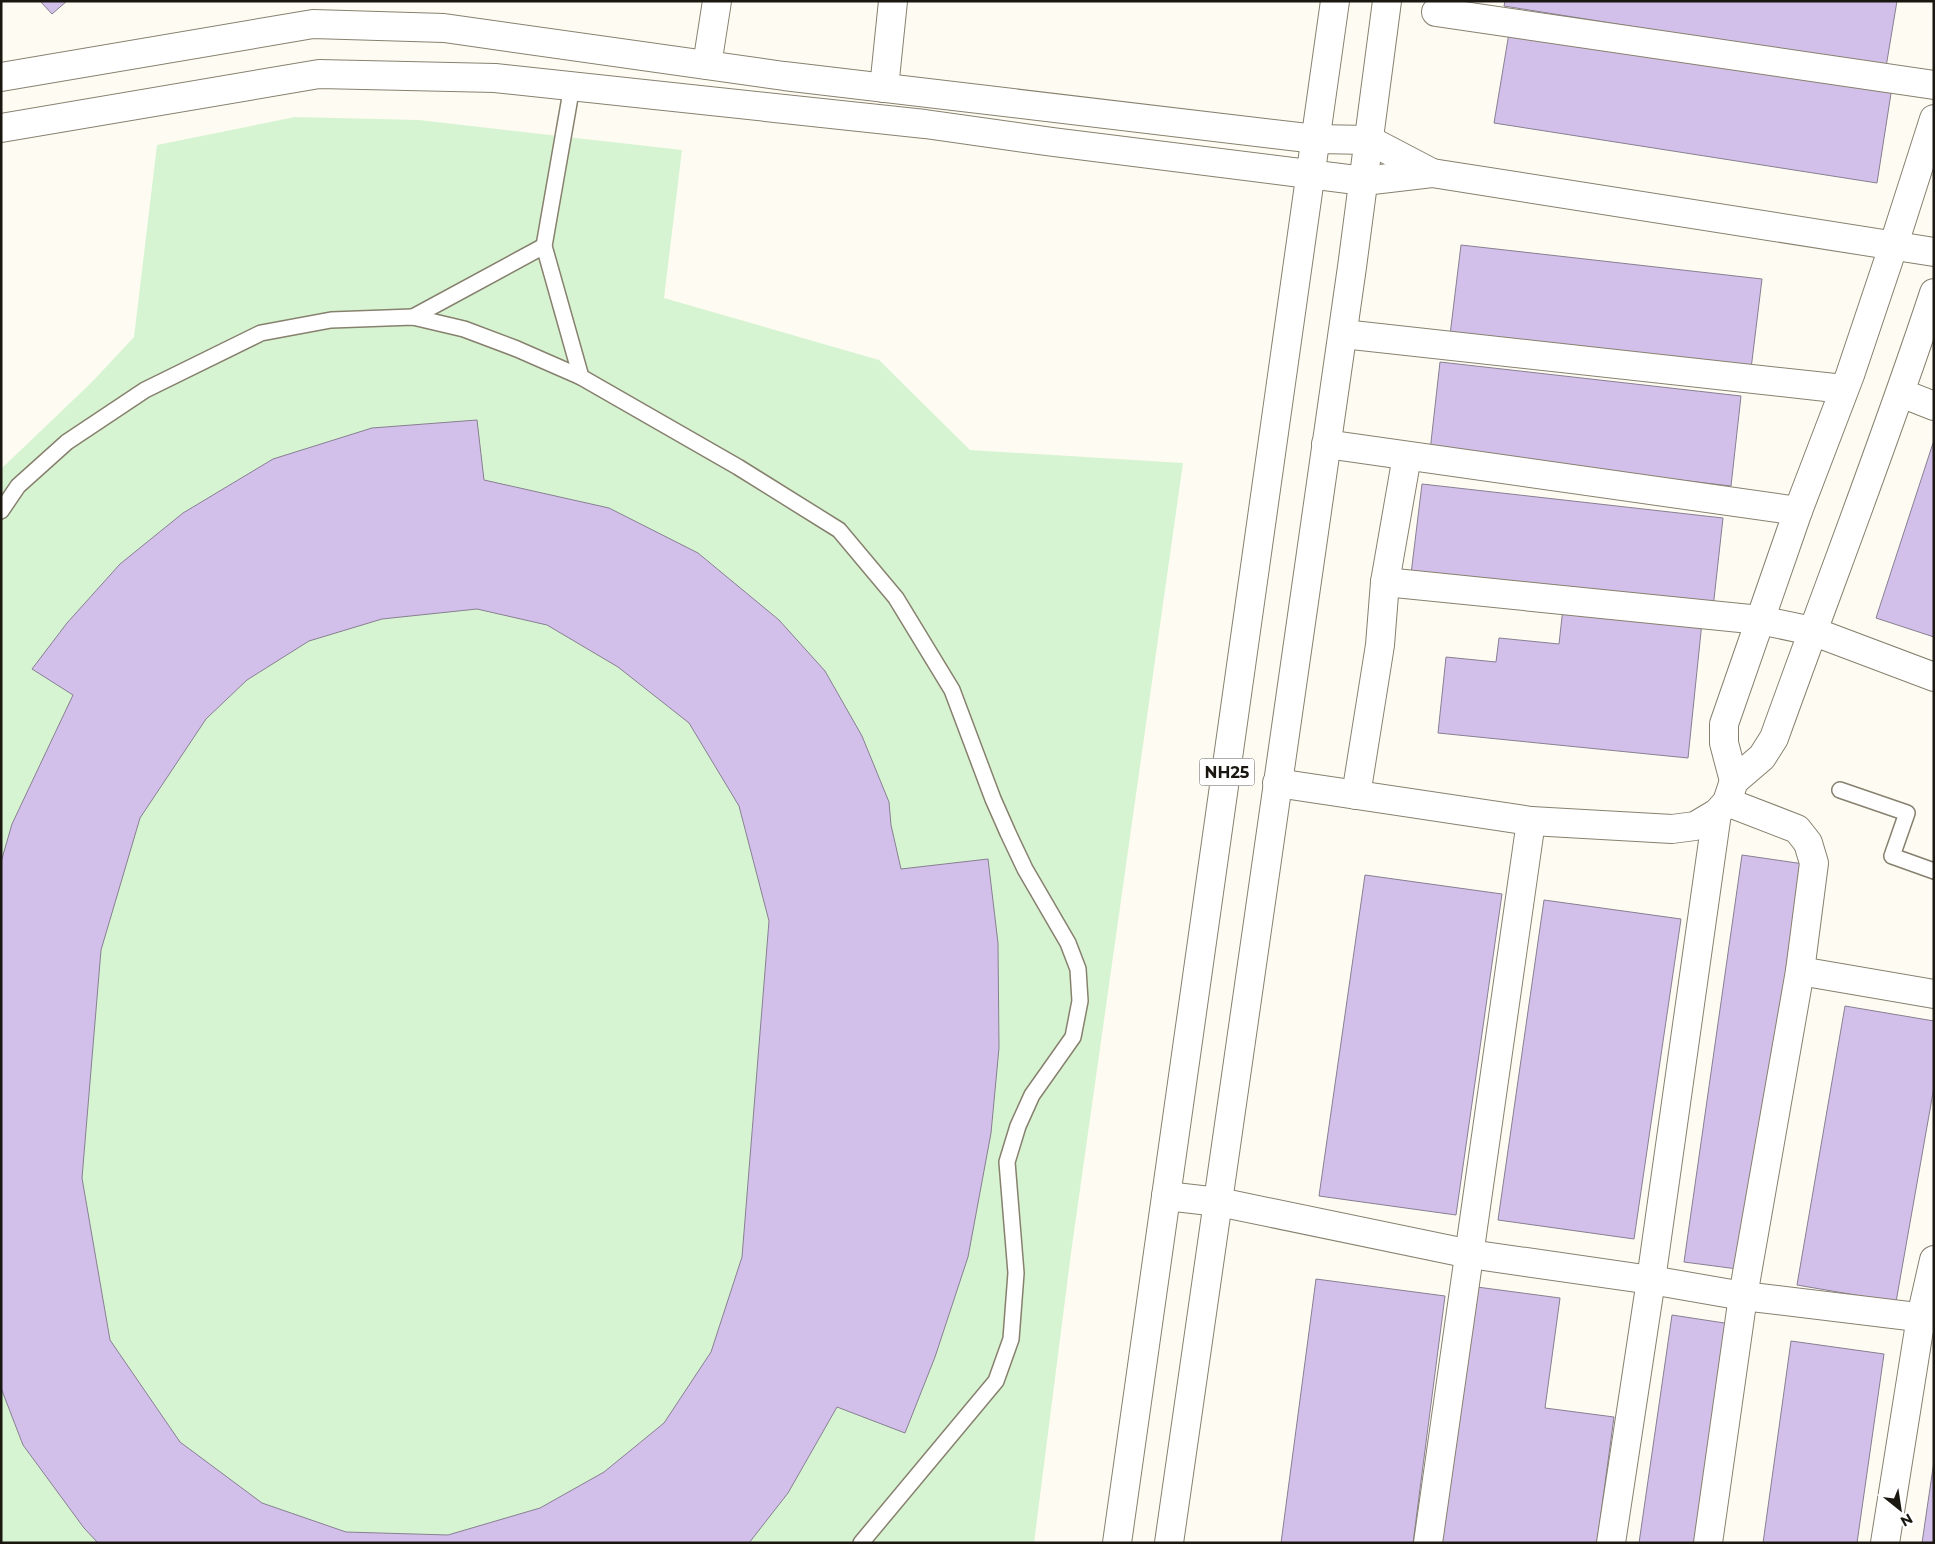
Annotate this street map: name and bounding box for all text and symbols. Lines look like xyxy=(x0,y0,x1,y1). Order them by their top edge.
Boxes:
road number: NH25 xyxy=(1200,759,1254,786)
north arrow xyxy=(1875,1484,1925,1534)
text: N xyxy=(1897,1510,1916,1531)

